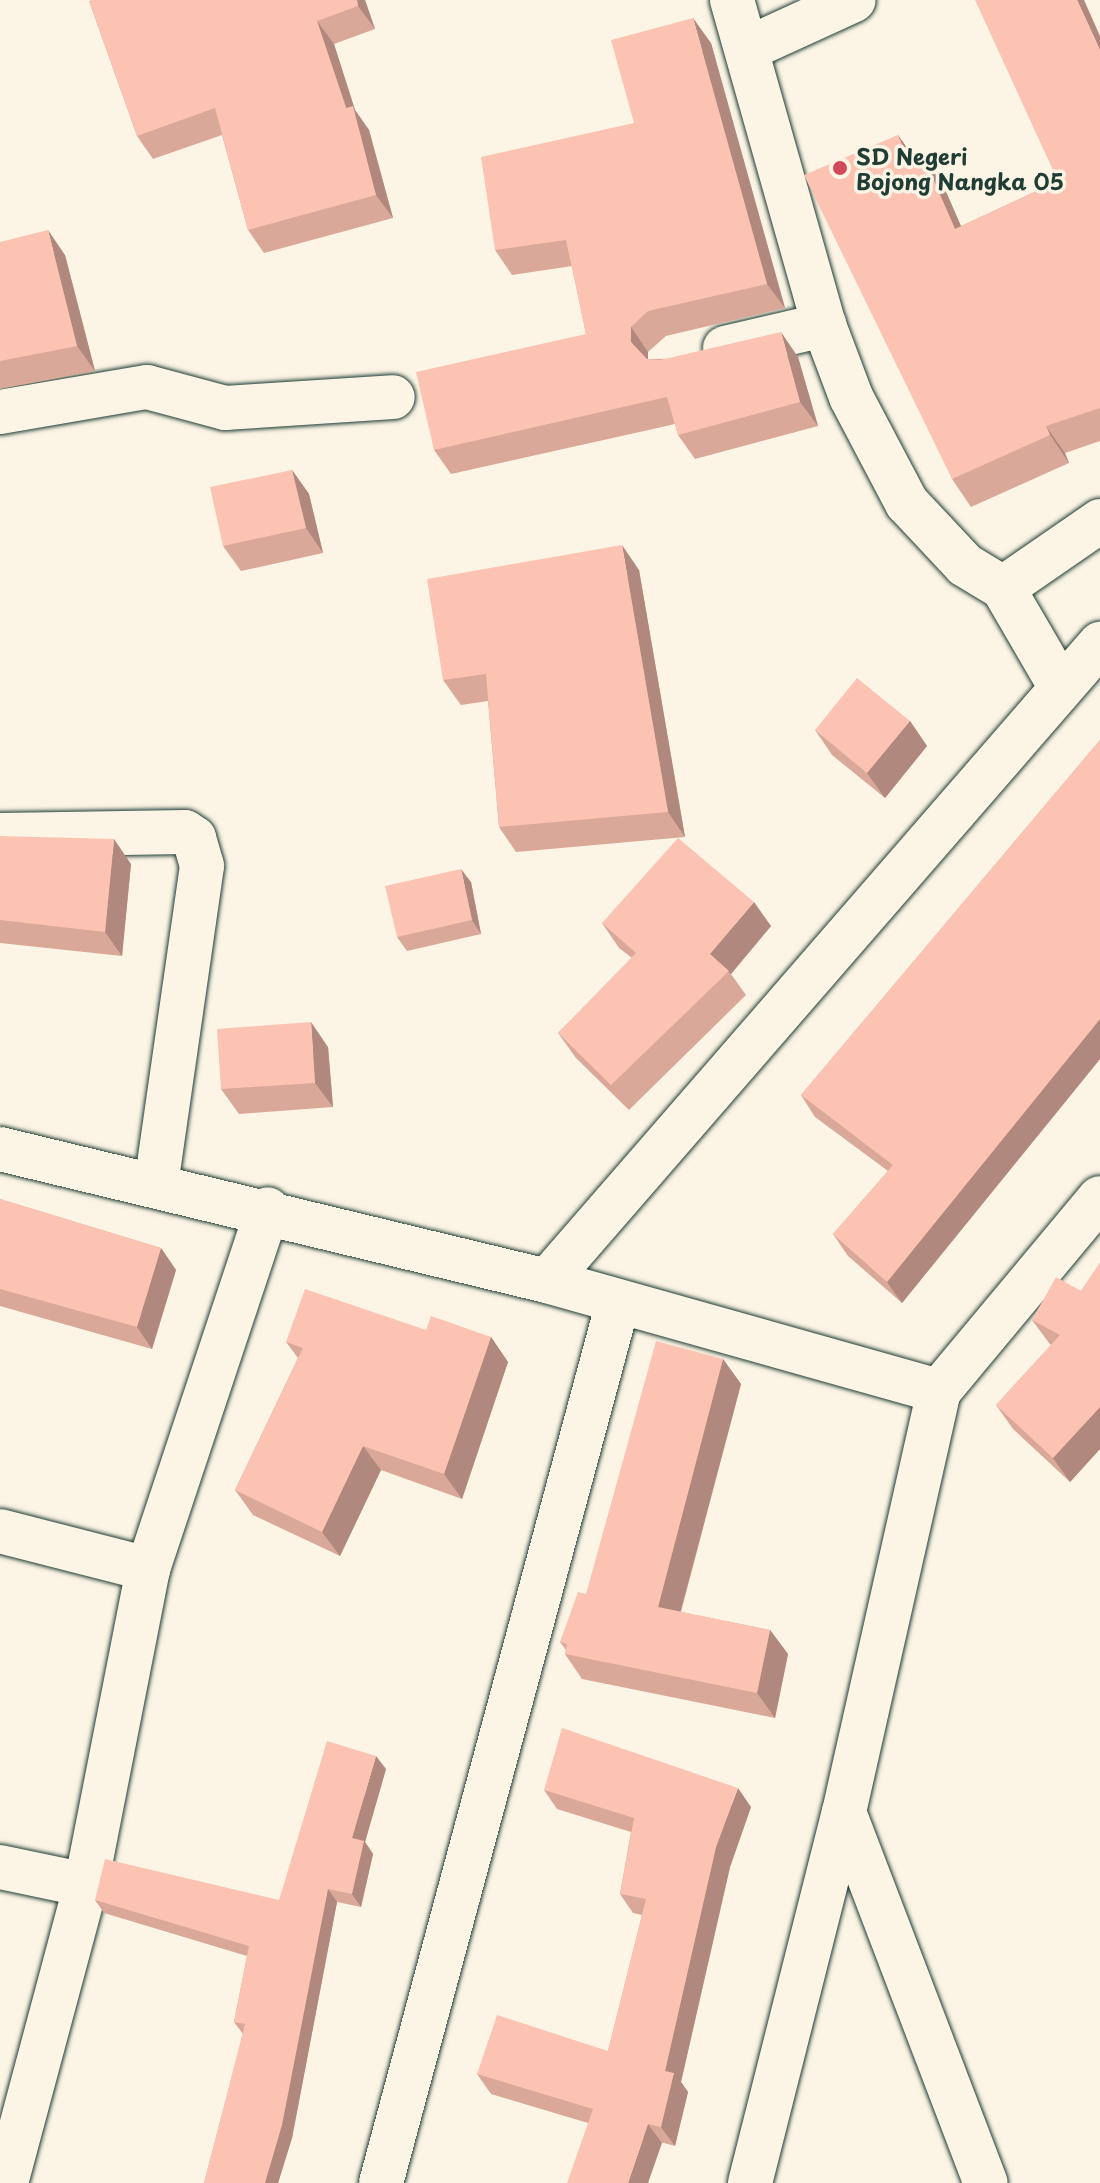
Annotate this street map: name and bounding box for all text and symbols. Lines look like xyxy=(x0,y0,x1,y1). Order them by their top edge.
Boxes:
place label: SD Negeri Bojong Nangka 05 xyxy=(856,142,1065,194)
marker: SD Negeri Bojong Nangka 05 xyxy=(831,159,849,177)

